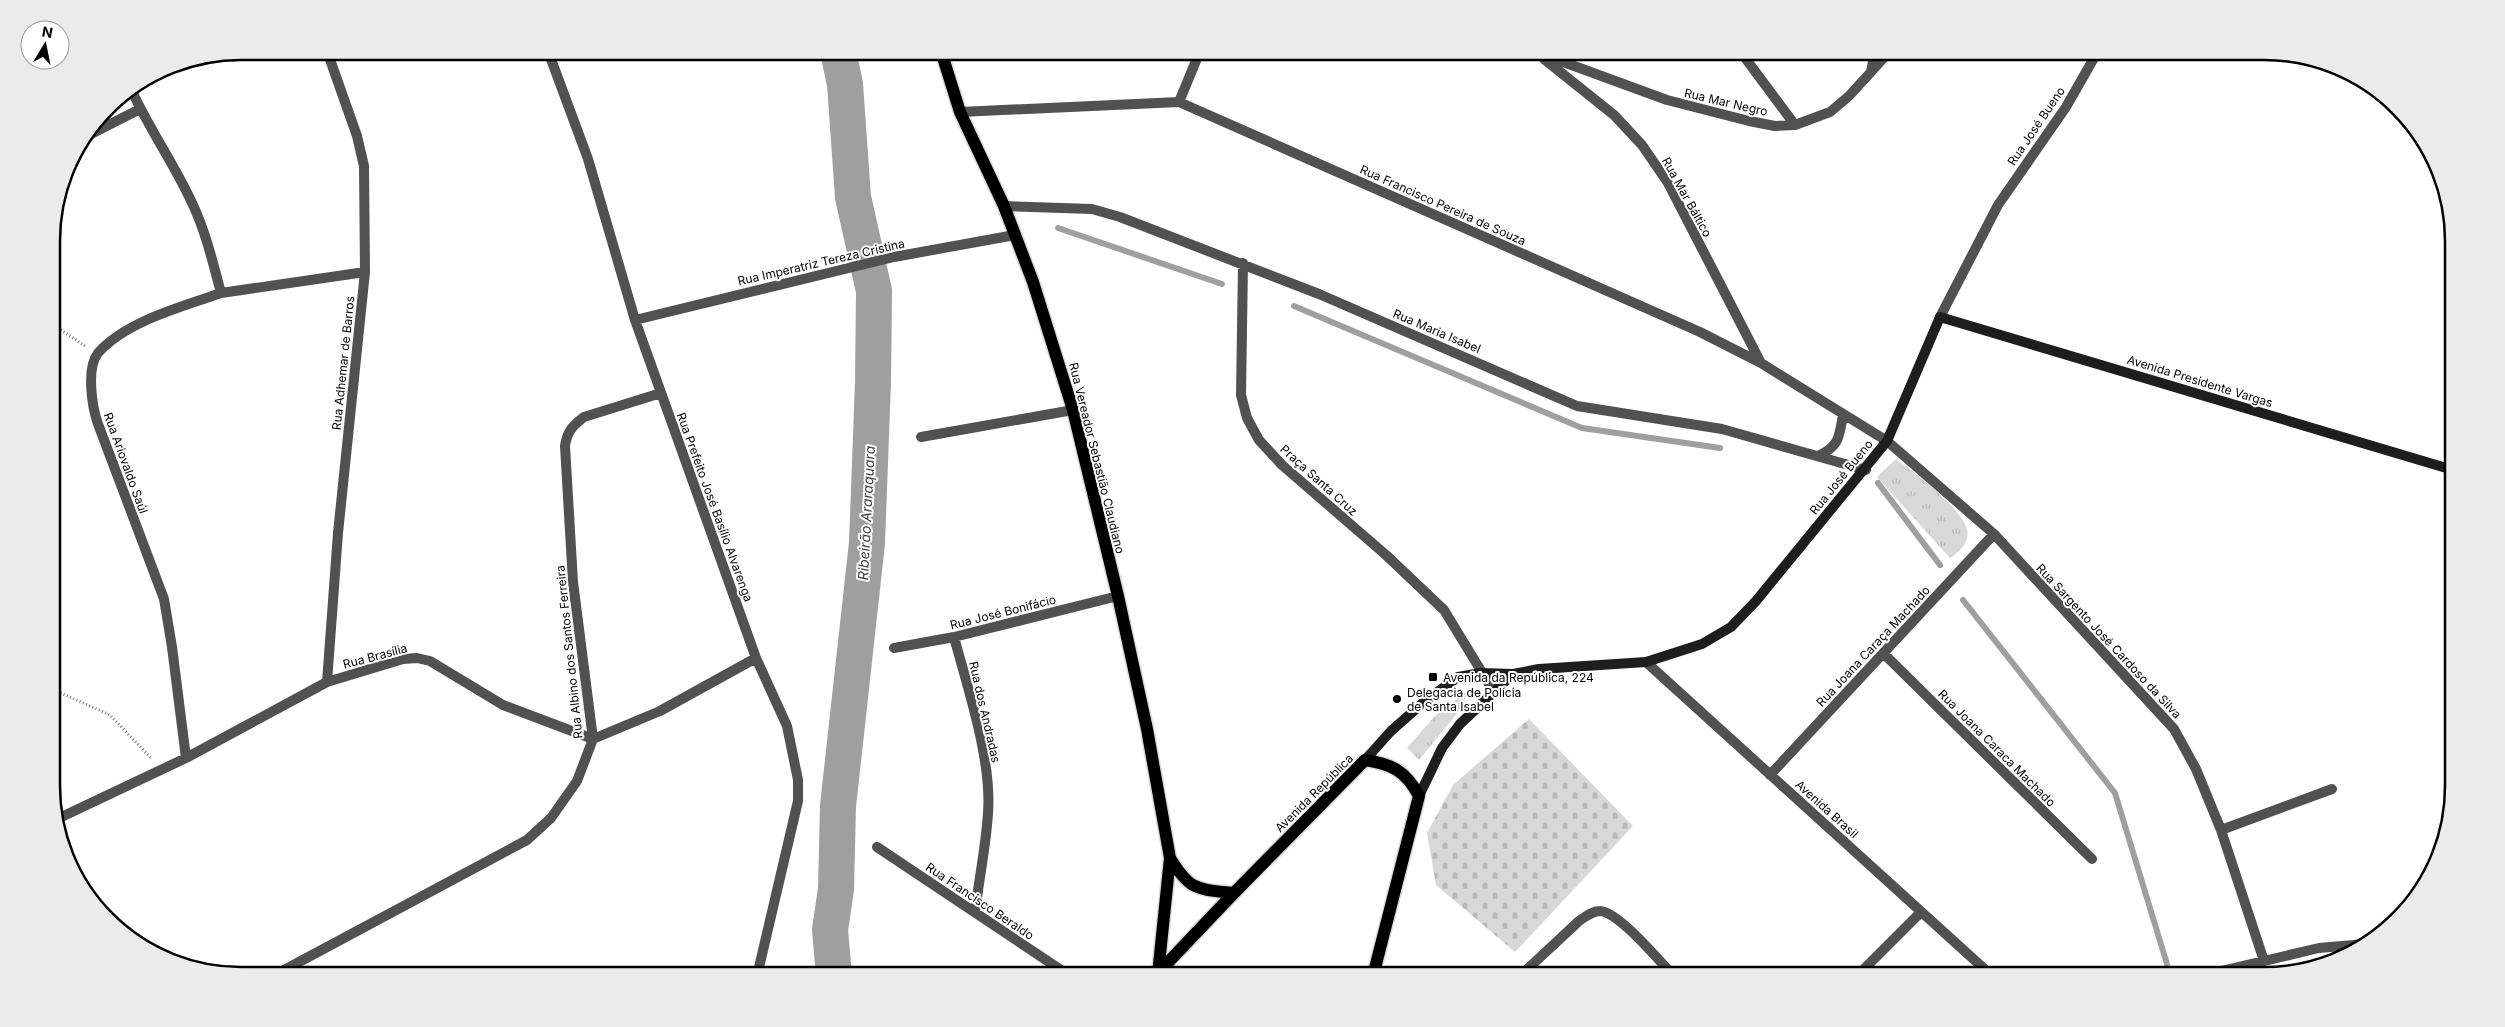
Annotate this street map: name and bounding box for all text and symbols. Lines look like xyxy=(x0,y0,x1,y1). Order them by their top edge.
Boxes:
north arrow xyxy=(20,20,70,70)
text: N xyxy=(41,22,54,41)
street label: Rua José Bueno xyxy=(2004,84,2068,168)
street label: Rua Mar Negro xyxy=(1683,85,1769,119)
street label: Rua Mar Báltico xyxy=(1659,154,1715,240)
street label: Rua Francisco Pereira de Souza xyxy=(1358,162,1528,248)
street label: Rua Imperatriz Tereza Cristina xyxy=(736,235,906,289)
street label: Rua Adhemar de Barros xyxy=(329,295,357,431)
street label: Rua Maria Isabel xyxy=(1391,306,1483,356)
street label: Avenida Presidente Vargas xyxy=(2125,352,2275,410)
street label: Rua Vereador Sebastião Claudiano xyxy=(1066,361,1128,555)
street label: Rua Ariovaldo Saúl xyxy=(101,410,151,516)
street label: Rua Prefeito José Basílio Alvarenga xyxy=(674,410,756,604)
street label: Rua José Bueno xyxy=(1806,437,1876,517)
street label: Praça Santa Cruz xyxy=(1277,441,1361,519)
water label: Ribeirão Araraquara xyxy=(854,445,878,581)
street label: Rua Sargento José Cardoso da Silva xyxy=(2033,561,2185,721)
street label: Rua Albino dos Santos Ferreira xyxy=(552,565,586,739)
street label: Rua Joana Caraça Machado xyxy=(1813,582,1933,710)
street label: Rua José Bonifácio xyxy=(948,592,1058,632)
street label: Rua Brasília xyxy=(341,640,409,672)
street label: Rua dos Andradas xyxy=(966,660,1004,764)
place label: Avenida da República, 224 xyxy=(1443,670,1594,685)
marker: Avenida da República, 224 xyxy=(1427,671,1439,683)
place label: Delegacia de Polícia de Santa Isabel xyxy=(1407,685,1521,714)
street label: Rua Joana Caraca Machado xyxy=(1935,686,2059,810)
marker: Delegacia de Polícia de Santa Isabel xyxy=(1391,693,1403,705)
street label: Avenida República xyxy=(1272,751,1356,835)
street label: Avenida Brasil xyxy=(1792,777,1862,841)
street label: Rua Francisco Beraldo xyxy=(923,859,1037,943)

